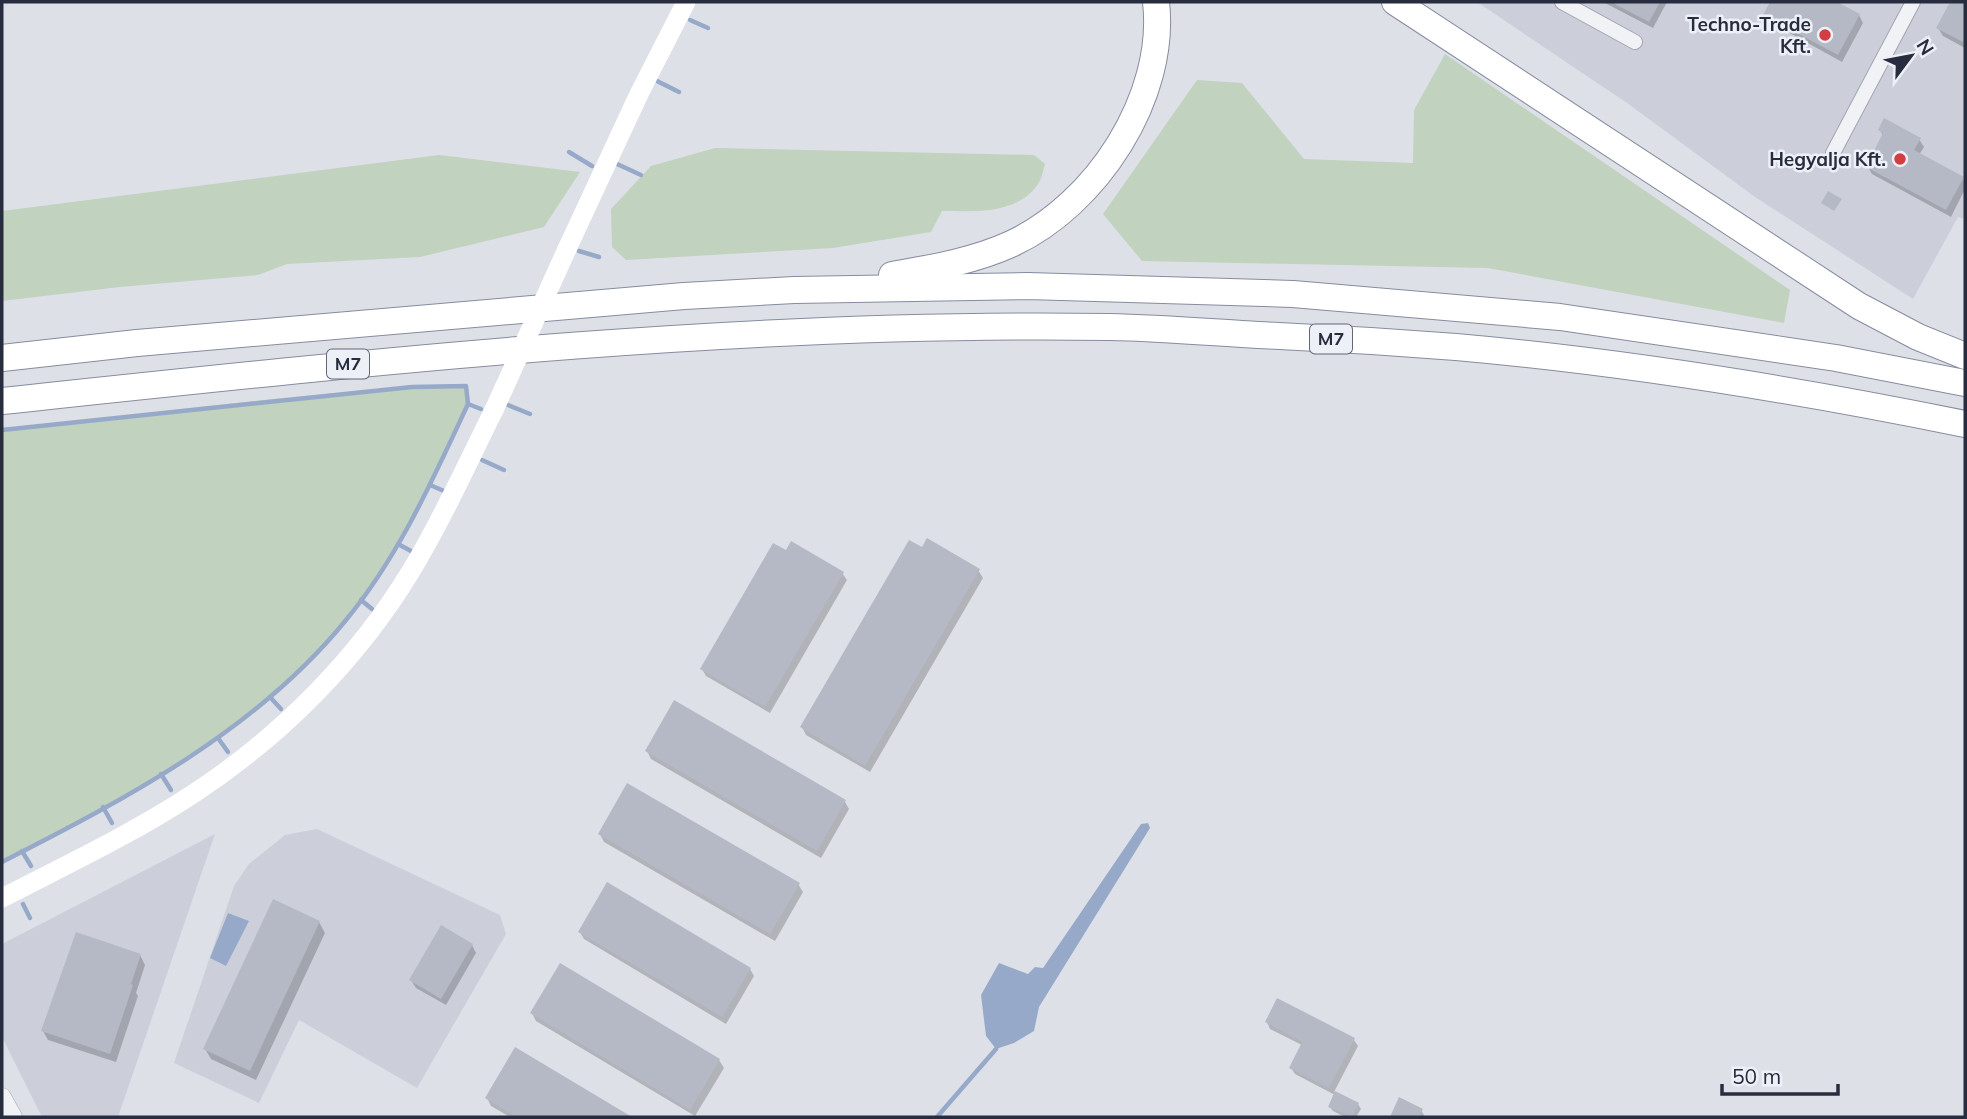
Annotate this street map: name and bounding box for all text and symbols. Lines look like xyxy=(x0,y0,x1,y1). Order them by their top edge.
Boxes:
place label: Techno-Trade Kft. xyxy=(1687,12,1811,58)
north arrow xyxy=(1876,21,1946,91)
marker: Techno-Trade Kft. xyxy=(1817,27,1833,43)
text: N xyxy=(1911,35,1939,59)
place label: Hegyalja Kft. xyxy=(1769,147,1886,171)
marker: Hegyalja Kft. xyxy=(1892,151,1908,167)
road number: M7 xyxy=(1310,324,1352,354)
road number: M7 xyxy=(327,350,369,378)
scale bar xyxy=(1722,1052,1838,1096)
text: 50 m xyxy=(1732,1063,1781,1089)

